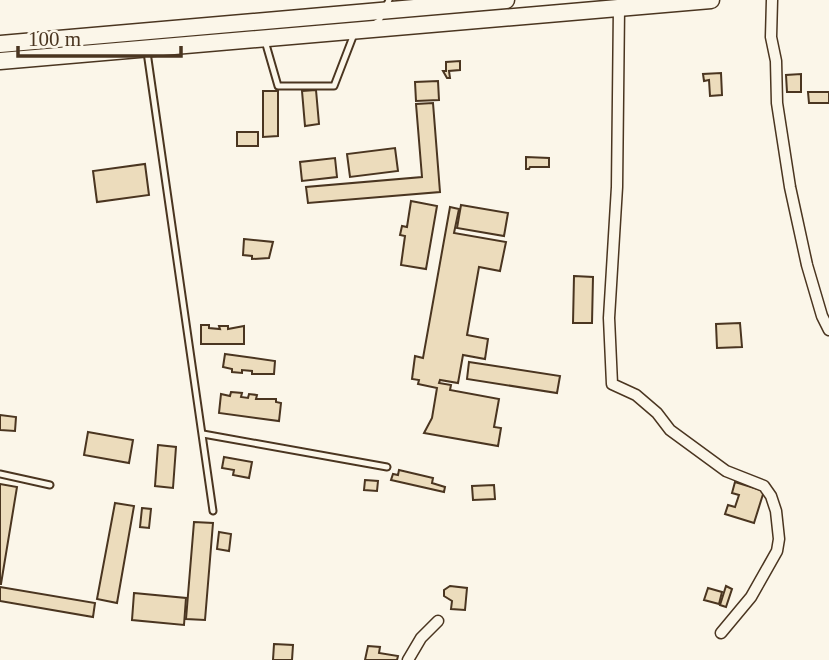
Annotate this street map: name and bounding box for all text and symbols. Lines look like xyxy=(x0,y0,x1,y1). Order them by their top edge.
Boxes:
scale bar xyxy=(18,14,180,58)
text: 100 m xyxy=(28,27,81,51)

